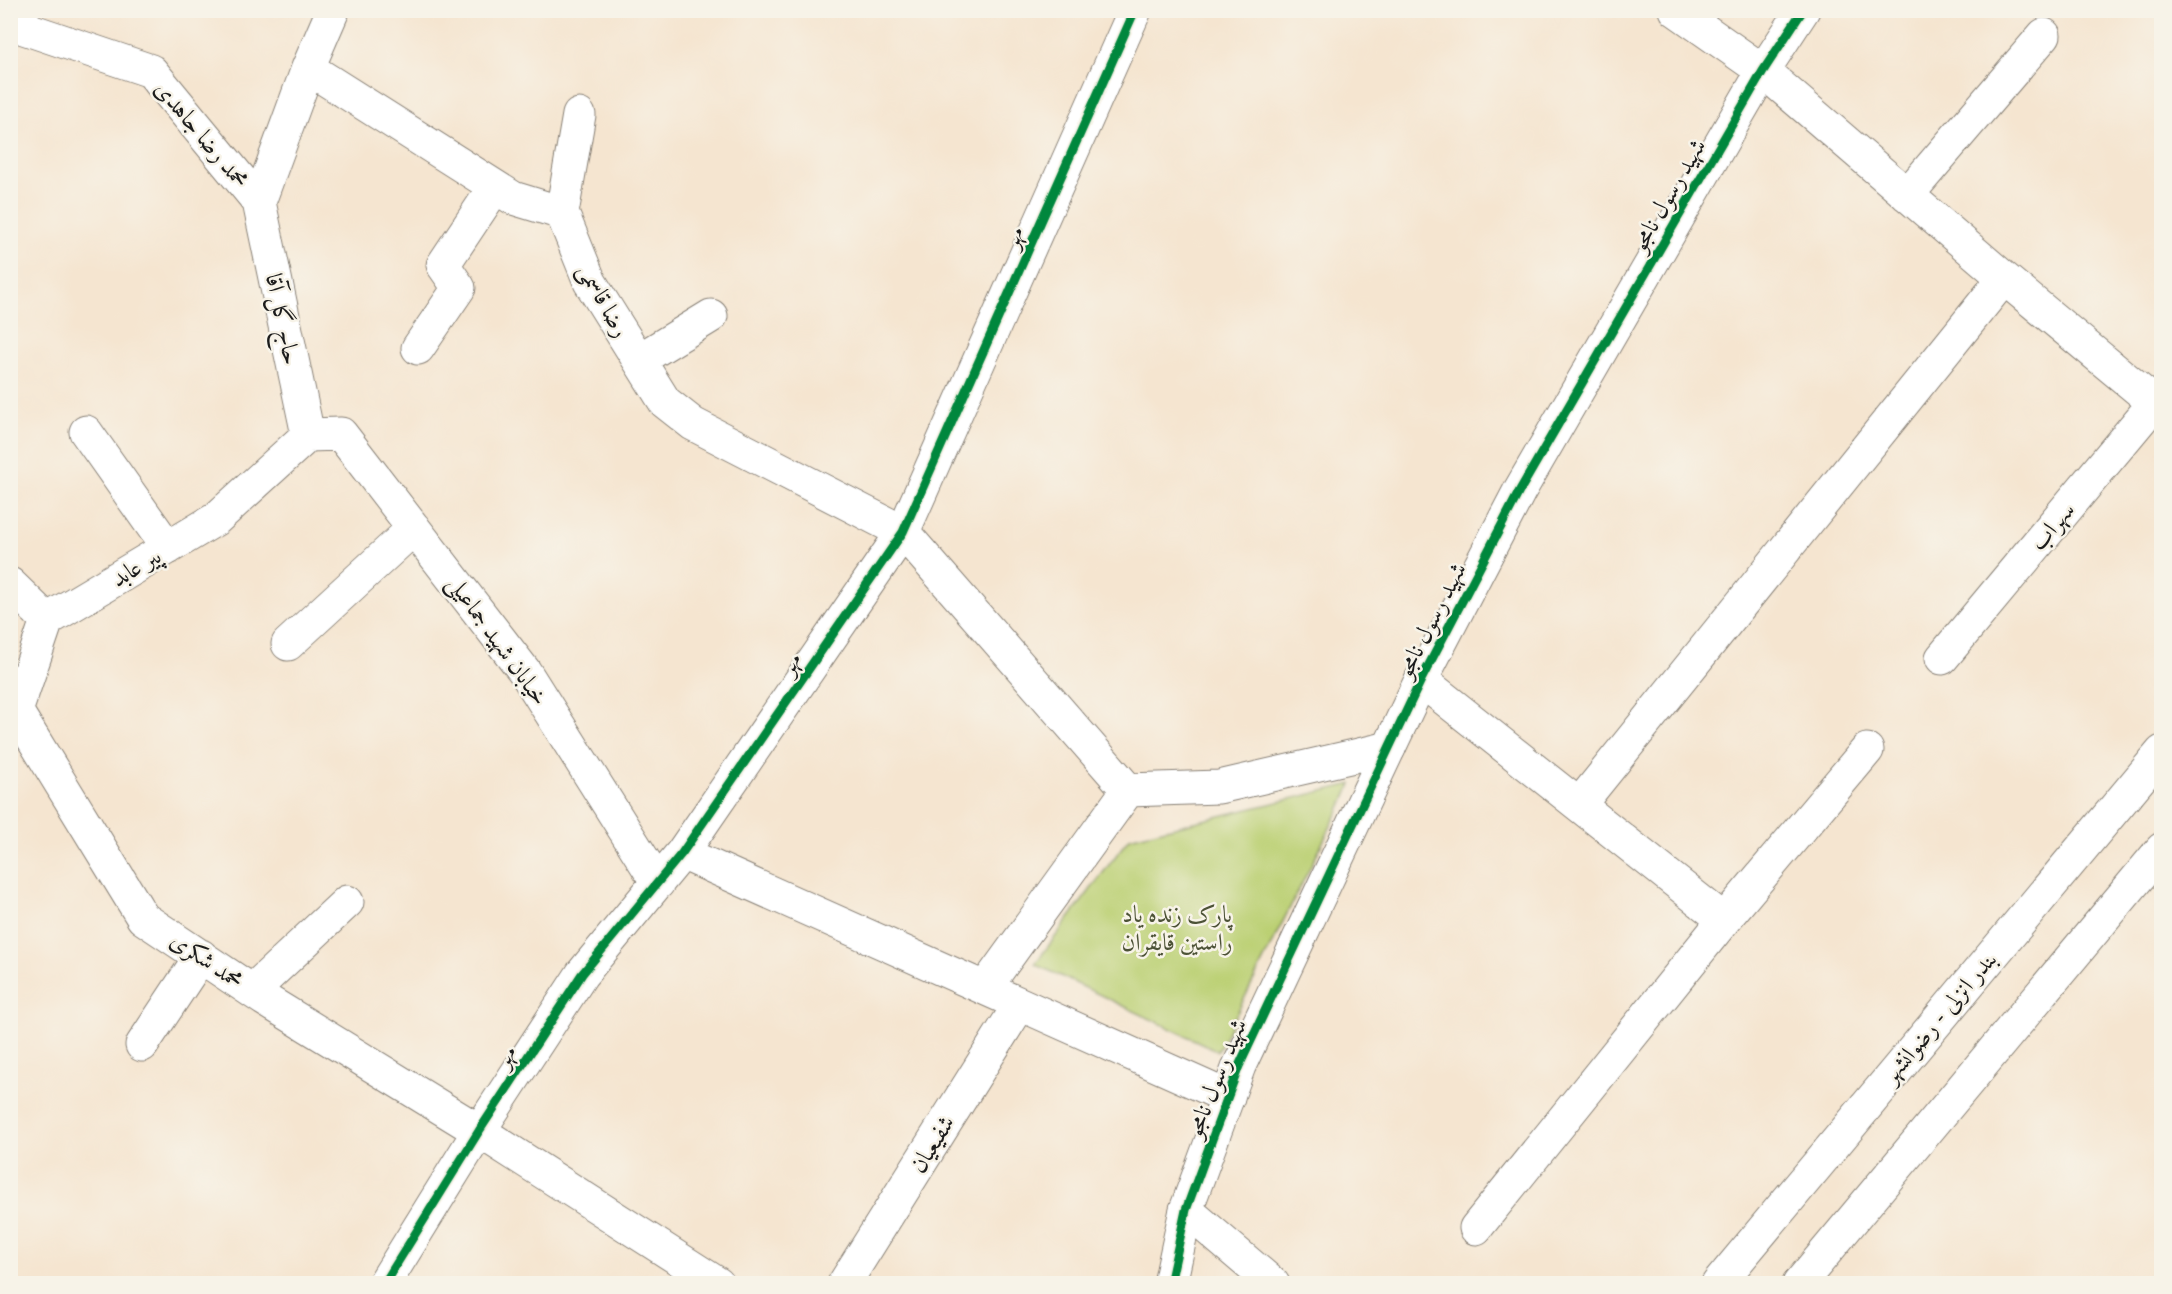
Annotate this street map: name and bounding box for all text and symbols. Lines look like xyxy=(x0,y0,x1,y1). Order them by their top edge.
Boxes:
street label: محمد رضا جاهدی xyxy=(148,74,256,194)
street label: شهید رسول نامجو xyxy=(1623,133,1712,259)
street label: مهر xyxy=(994,221,1031,255)
street label: رضا قاسمی xyxy=(570,258,637,343)
street label: حاج گل آقا xyxy=(253,271,307,369)
street label: سهراب xyxy=(2023,495,2081,557)
street label: پیر عابد xyxy=(105,540,169,595)
street label: شهید رسول نامجو xyxy=(1388,557,1473,685)
street label: خیابان شهید جماعیلی xyxy=(439,569,555,712)
street label: مهر xyxy=(770,646,808,683)
park label: پارک زنده یاد راستین قایقران xyxy=(1121,899,1234,957)
street label: محمد شکری xyxy=(165,925,249,995)
street label: بندر انزلی - رضوانشهر xyxy=(1873,945,2003,1091)
street label: شهید رسول نامجو xyxy=(1178,1014,1253,1144)
street label: مهر xyxy=(485,1039,523,1075)
street label: شفیعیان xyxy=(903,1110,961,1178)

